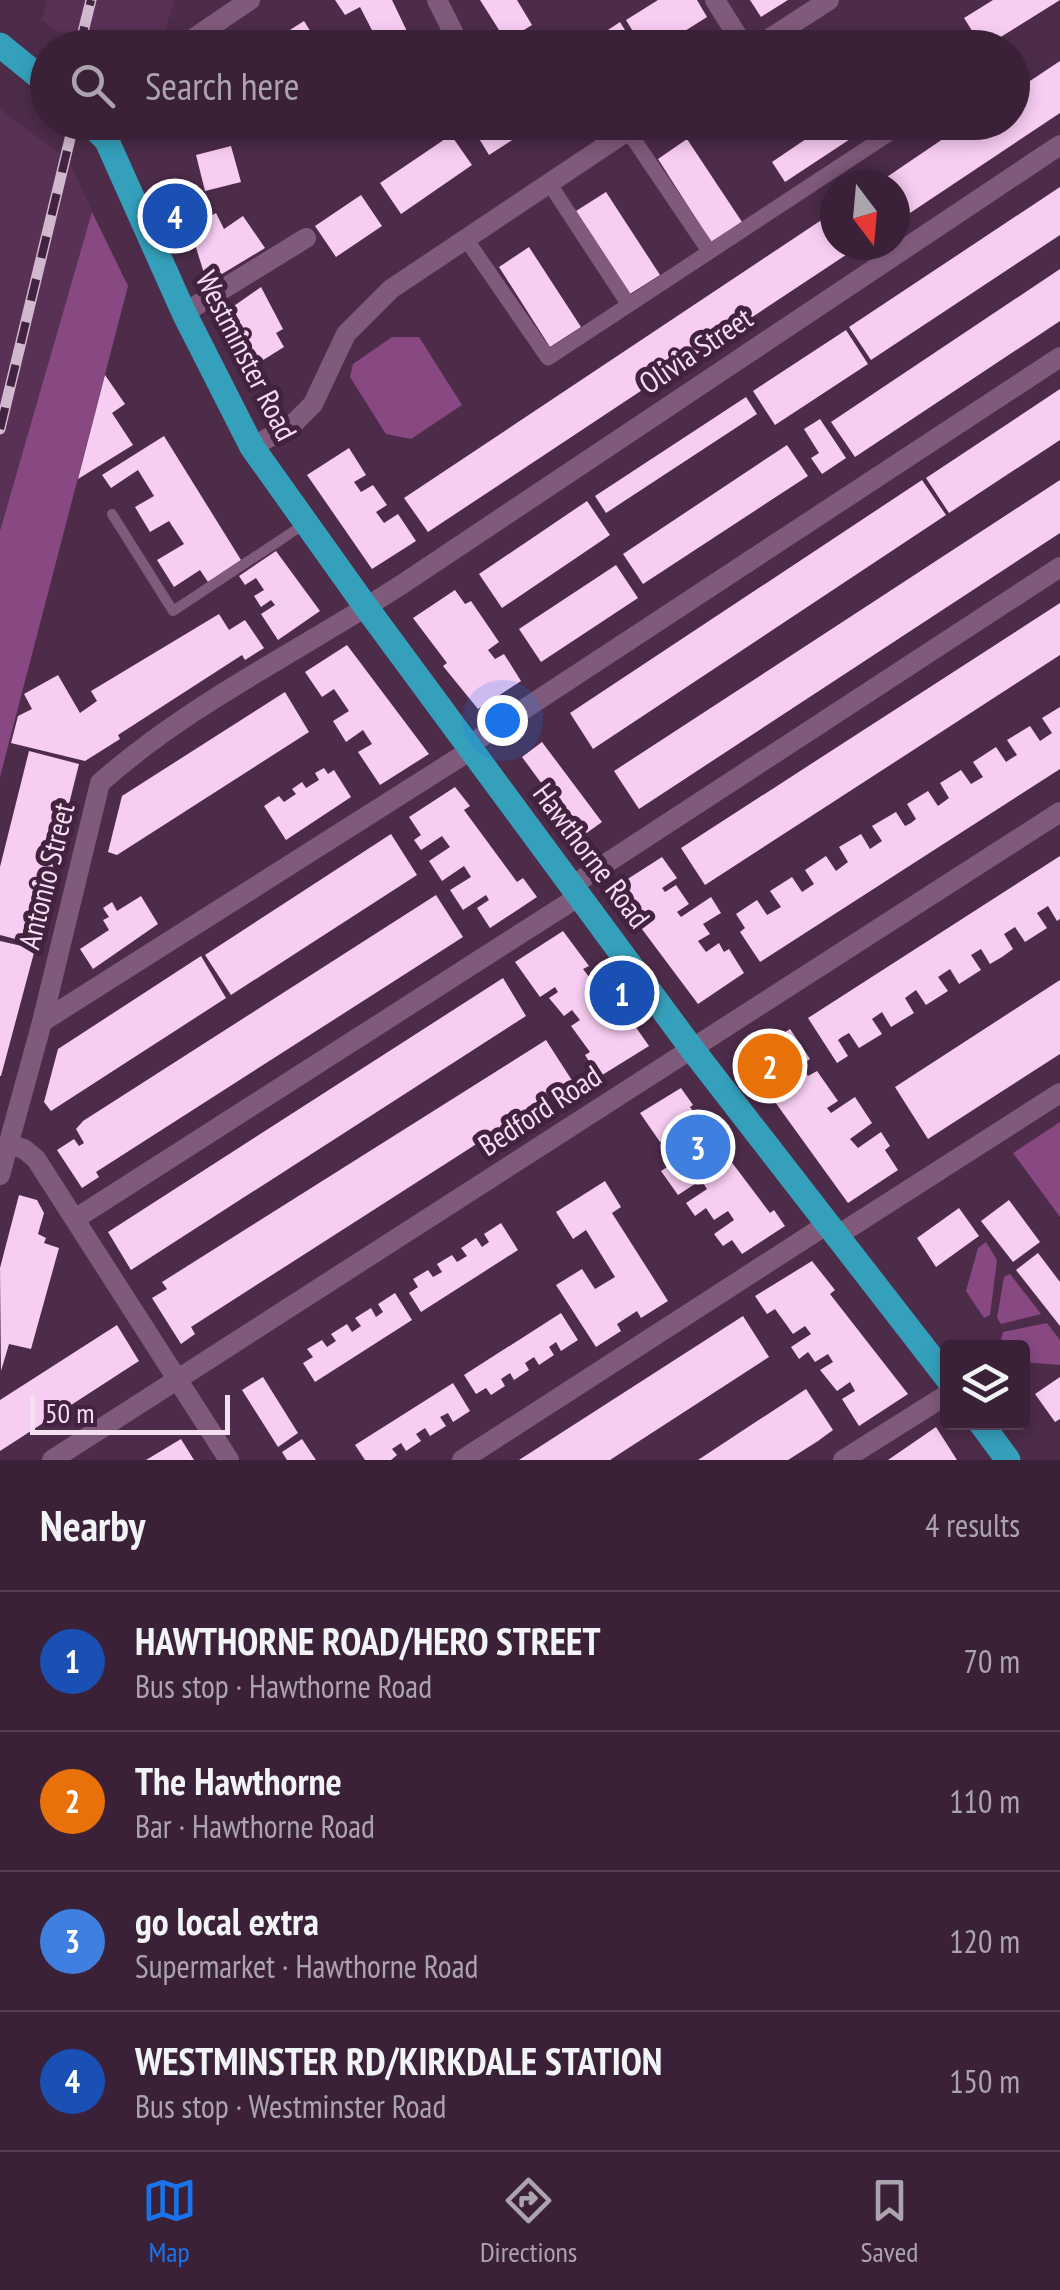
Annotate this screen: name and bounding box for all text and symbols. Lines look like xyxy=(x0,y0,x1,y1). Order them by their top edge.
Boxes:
search box xyxy=(30,30,1030,140)
icon: search xyxy=(65,58,120,113)
text: Search here xyxy=(145,61,299,110)
north arrow xyxy=(820,170,910,260)
pin: 4 xyxy=(142,178,208,254)
street label: Westminster Road xyxy=(188,264,307,447)
street label: Olivia Street xyxy=(631,297,760,402)
your location xyxy=(477,695,528,746)
street label: Hawthorne Road xyxy=(525,775,659,935)
street label: Antonio Street xyxy=(9,798,83,953)
pin: 1 xyxy=(590,956,654,1030)
pin: 2 xyxy=(738,1028,802,1104)
street label: Bedford Road xyxy=(470,1056,608,1164)
pin: 3 xyxy=(666,1110,730,1184)
map controls xyxy=(940,1340,1030,1430)
button: layers xyxy=(940,1340,1030,1430)
scale bar xyxy=(30,1390,230,1434)
text: 50 m xyxy=(45,1394,94,1431)
text: Nearby xyxy=(40,1498,145,1553)
text: 4 results xyxy=(925,1504,1020,1546)
text: HAWTHORNE ROAD/HERO STREET xyxy=(135,1616,600,1665)
text: 1 xyxy=(65,1640,80,1682)
text: 70 m xyxy=(964,1640,1020,1682)
text: Bus stop · Hawthorne Road xyxy=(135,1665,432,1707)
text: The Hawthorne xyxy=(135,1756,342,1805)
text: 2 xyxy=(65,1780,80,1822)
text: 110 m xyxy=(949,1780,1020,1822)
text: Bar · Hawthorne Road xyxy=(135,1805,375,1847)
text: go local extra xyxy=(135,1896,319,1945)
text: 3 xyxy=(65,1920,80,1962)
text: 120 m xyxy=(949,1920,1020,1962)
text: Supermarket · Hawthorne Road xyxy=(135,1945,478,1987)
text: WESTMINSTER RD/KIRKDALE STATION xyxy=(135,2036,662,2085)
text: 4 xyxy=(65,2060,80,2102)
text: 150 m xyxy=(949,2060,1020,2102)
text: Bus stop · Westminster Road xyxy=(135,2085,446,2127)
tab: Map xyxy=(142,2173,197,2270)
tab: Directions xyxy=(480,2173,577,2270)
tab: Saved xyxy=(861,2173,918,2270)

